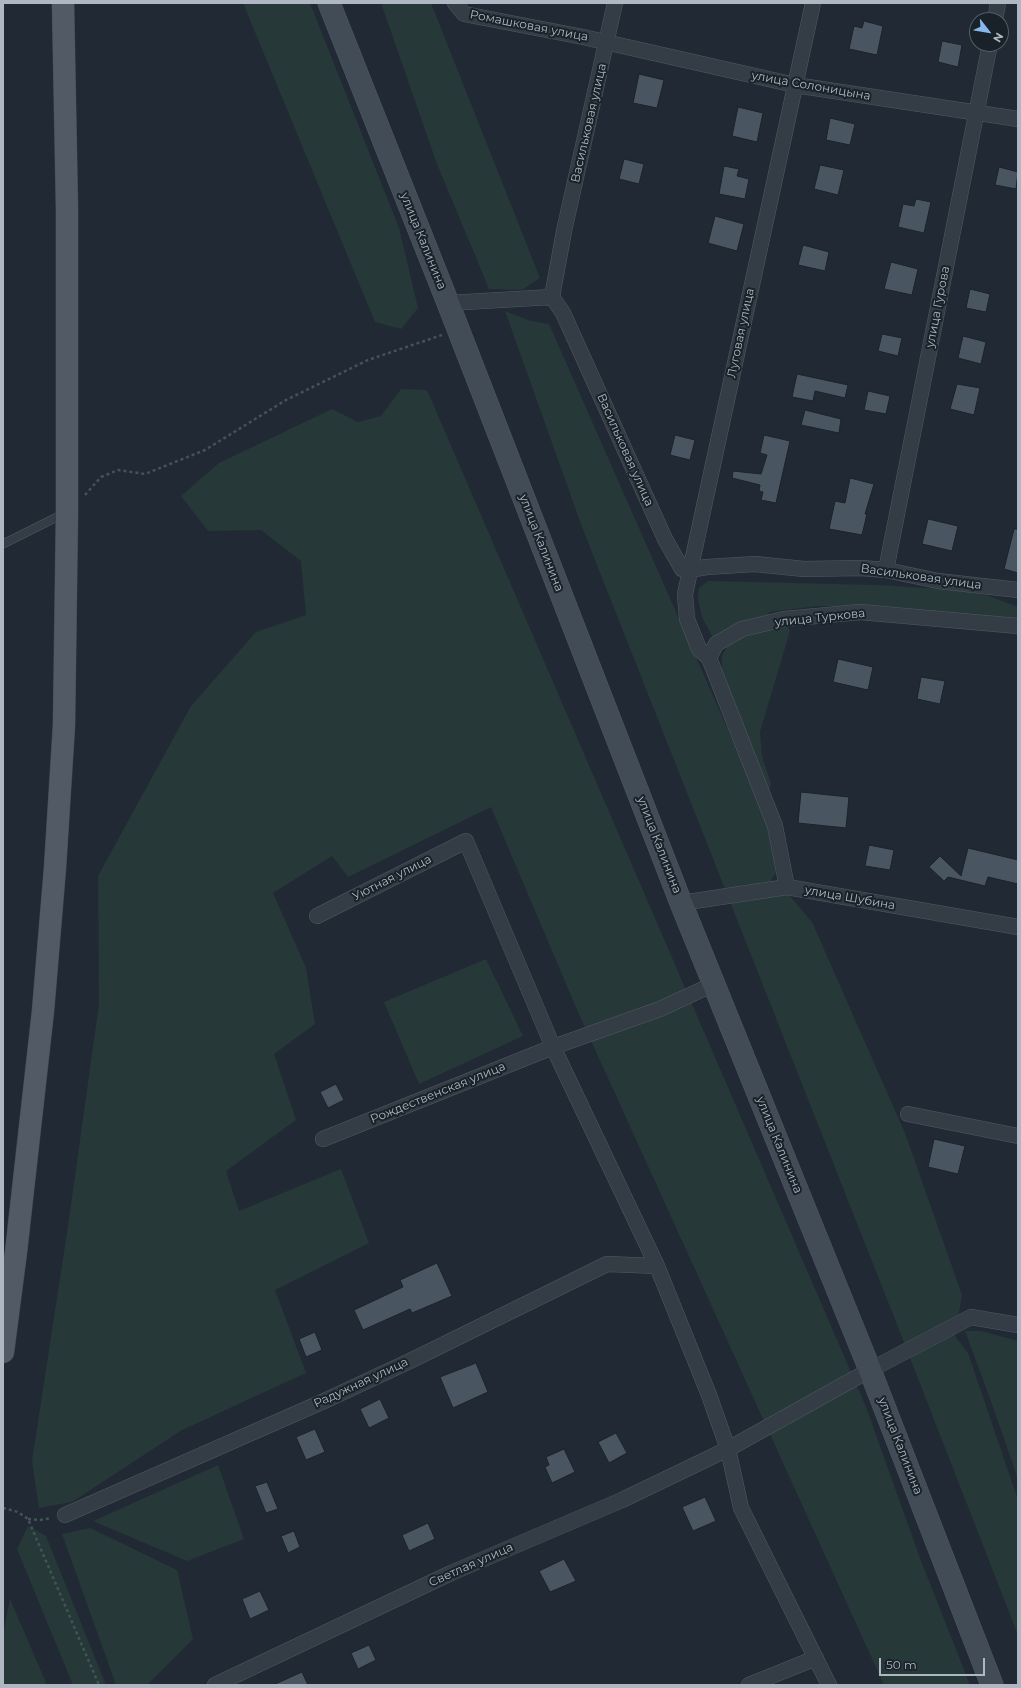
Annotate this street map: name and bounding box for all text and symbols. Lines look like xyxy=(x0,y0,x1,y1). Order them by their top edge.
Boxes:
street label: Ромашковая улица xyxy=(469,7,589,45)
north arrow xyxy=(969,12,1009,52)
text: N xyxy=(990,30,1007,45)
street label: Васильковая улица xyxy=(568,62,610,184)
street label: улица Солоницына xyxy=(750,68,872,104)
street label: улица Калинина xyxy=(397,190,449,292)
street label: улица Гурова xyxy=(923,265,953,349)
street label: Луговая улица xyxy=(724,287,758,379)
street label: Васильковая улица xyxy=(594,391,656,509)
street label: улица Калинина xyxy=(516,492,566,594)
street label: Васильковая улица xyxy=(860,561,982,593)
street label: улица Туркова xyxy=(774,606,866,630)
street label: улица Калинина xyxy=(634,794,684,896)
street label: Уютная улица xyxy=(350,852,434,904)
street label: улица Шубина xyxy=(804,883,896,913)
street label: Рождественская улица xyxy=(368,1059,508,1127)
street label: улица Калинина xyxy=(753,1094,805,1196)
street label: Радужная улица xyxy=(312,1355,410,1411)
street label: улица Калинина xyxy=(875,1395,925,1497)
street label: Светлая улица xyxy=(427,1540,515,1590)
scale bar xyxy=(881,1650,987,1676)
text: 50 m xyxy=(886,1657,917,1672)

